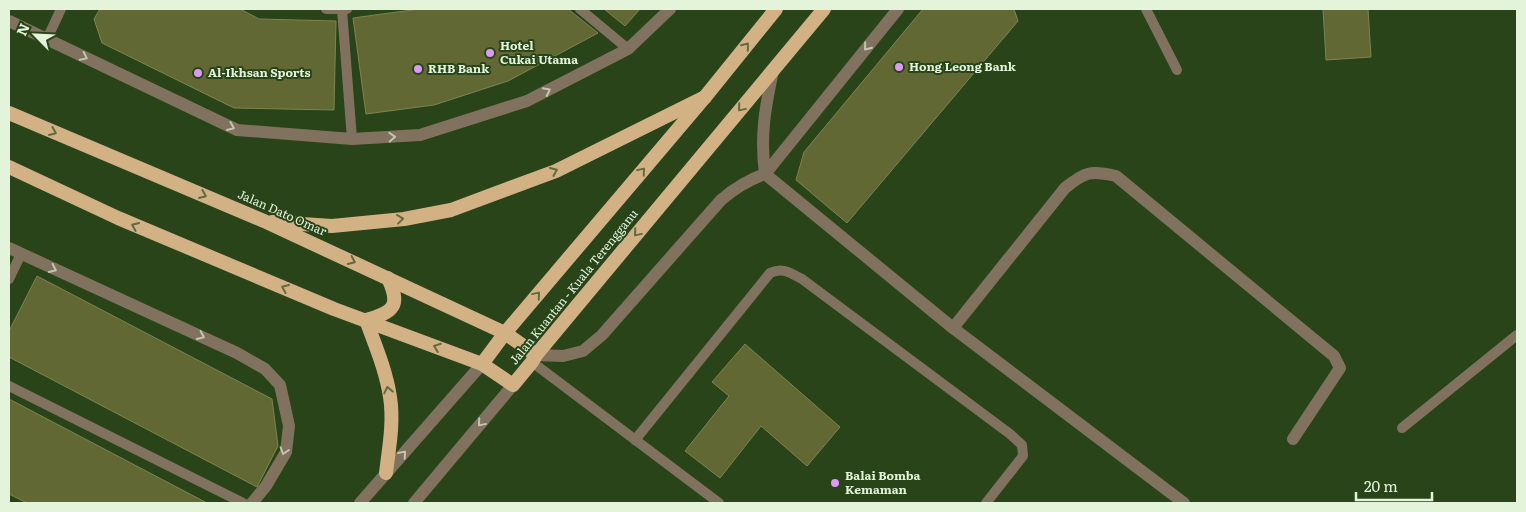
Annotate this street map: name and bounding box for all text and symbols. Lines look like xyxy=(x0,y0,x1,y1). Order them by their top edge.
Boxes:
north arrow xyxy=(10,10,60,60)
text: N xyxy=(11,20,34,39)
place label: Hotel Cukai Utama xyxy=(500,36,578,68)
one-way arrow xyxy=(865,41,873,50)
one-way arrow xyxy=(740,43,749,52)
marker: Hotel Cukai Utama xyxy=(484,47,496,59)
one-way arrow xyxy=(79,51,88,62)
place label: Hong Leong Bank xyxy=(909,57,1017,75)
place label: RHB Bank xyxy=(428,59,490,77)
marker: Hong Leong Bank xyxy=(893,61,905,73)
place label: Al-Ikhsan Sports xyxy=(208,63,310,81)
marker: RHB Bank xyxy=(412,63,424,75)
marker: Al-Ikhsan Sports xyxy=(192,67,204,79)
one-way arrow xyxy=(542,87,551,97)
one-way arrow xyxy=(738,103,747,112)
one-way arrow xyxy=(226,121,235,131)
one-way arrow xyxy=(48,126,57,137)
one-way arrow xyxy=(389,132,397,143)
one-way arrow xyxy=(549,167,558,178)
one-way arrow xyxy=(636,168,645,177)
street label: Jalan Dato Omar xyxy=(235,184,330,240)
one-way arrow xyxy=(198,189,207,200)
street label: Jalan Kuantan - Kuala Terengganu xyxy=(505,204,642,368)
one-way arrow xyxy=(396,214,404,225)
one-way arrow xyxy=(131,221,140,232)
one-way arrow xyxy=(635,227,643,236)
one-way arrow xyxy=(347,255,356,266)
one-way arrow xyxy=(48,262,57,273)
one-way arrow xyxy=(281,284,290,295)
one-way arrow xyxy=(531,292,540,301)
one-way arrow xyxy=(196,330,205,341)
one-way arrow xyxy=(433,342,441,352)
one-way arrow xyxy=(384,386,394,395)
one-way arrow xyxy=(479,417,487,426)
one-way arrow xyxy=(280,446,290,455)
one-way arrow xyxy=(398,450,407,459)
place label: Balai Bomba Kemaman xyxy=(845,466,920,498)
scale bar xyxy=(1356,470,1432,502)
text: 20 m xyxy=(1364,474,1398,497)
marker: Balai Bomba Kemaman xyxy=(829,477,841,489)

